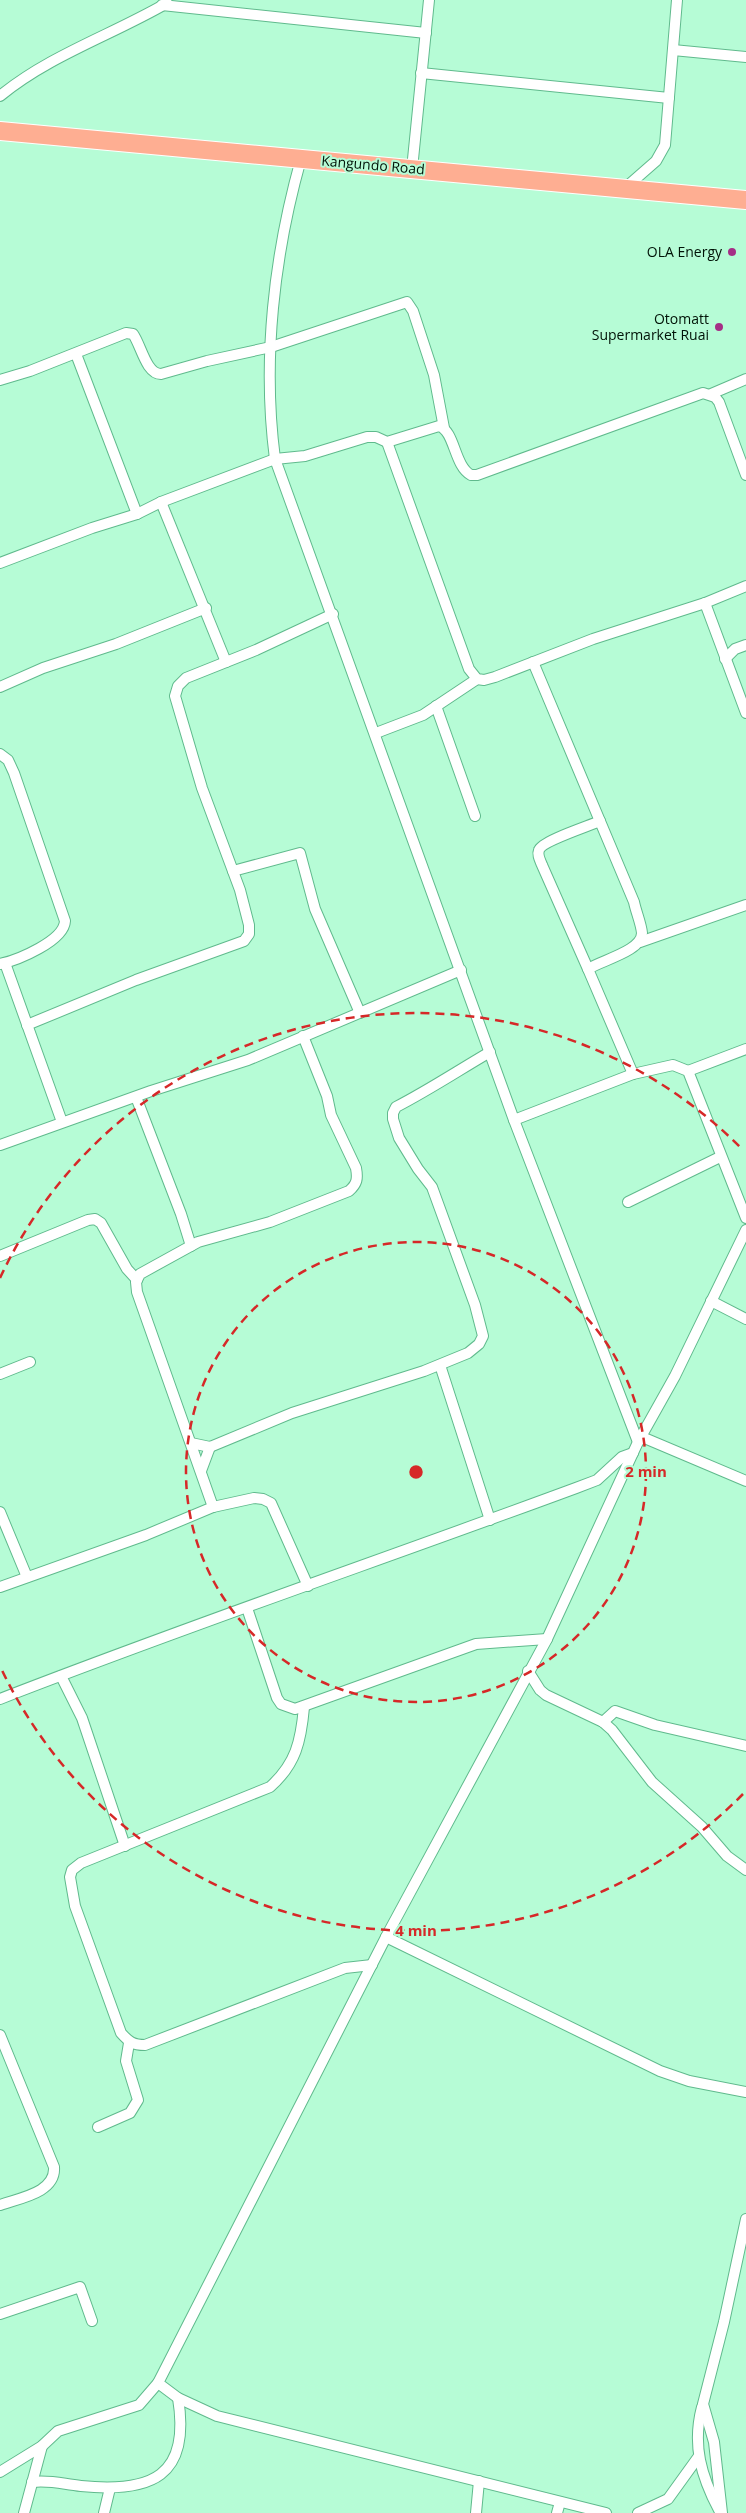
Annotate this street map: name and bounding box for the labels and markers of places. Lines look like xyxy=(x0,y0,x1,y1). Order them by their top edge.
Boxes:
place label: OLA Energy xyxy=(647,242,723,261)
marker: OLA Energy xyxy=(726,246,738,258)
place label: Otomatt Supermarket Ruai xyxy=(592,309,709,344)
marker: Otomatt Supermarket Ruai xyxy=(713,321,725,333)
centre of rings xyxy=(407,1463,425,1481)

